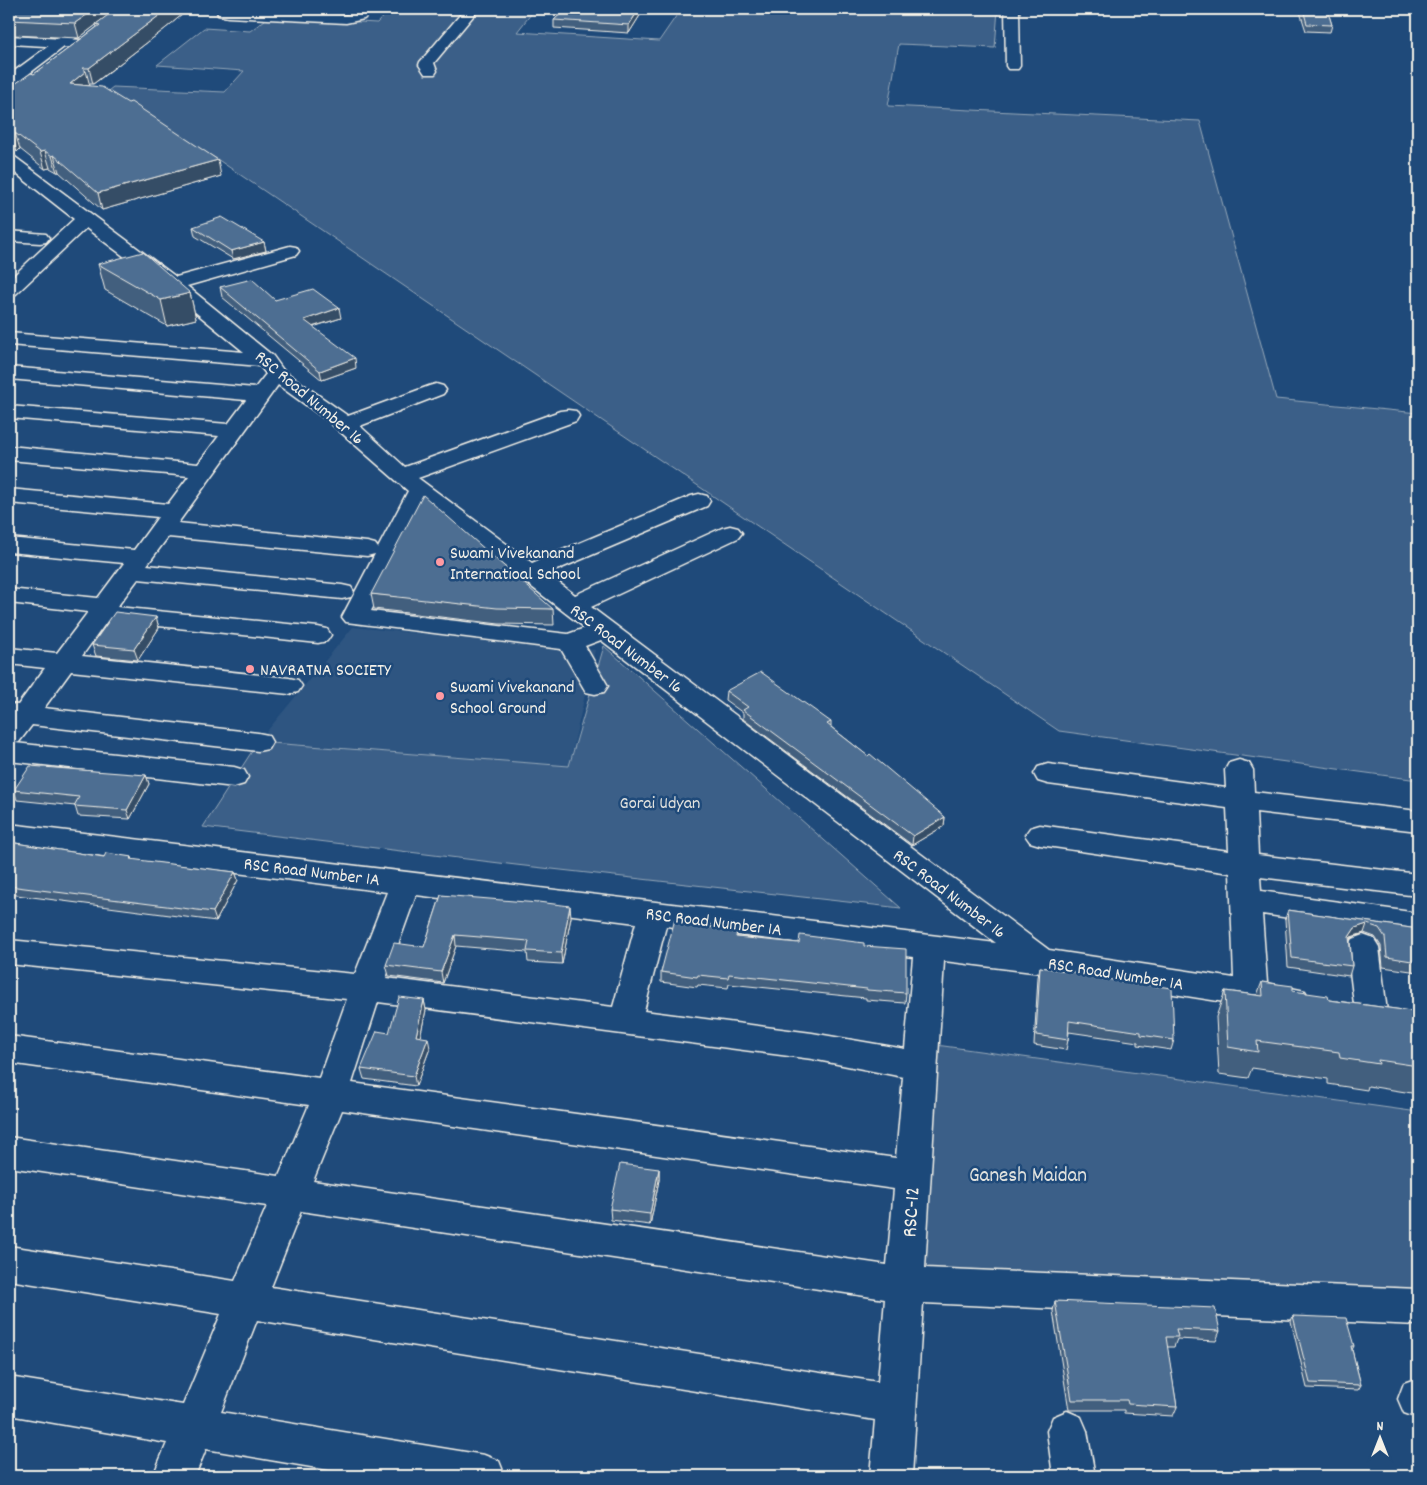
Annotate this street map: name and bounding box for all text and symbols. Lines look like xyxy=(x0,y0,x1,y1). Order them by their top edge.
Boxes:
street label: RSC Road Number 16 xyxy=(248,346,368,452)
place label: Swami Vivekanand Internatioal School xyxy=(450,542,581,588)
marker: Swami Vivekanand Internatioal School xyxy=(434,556,446,568)
street label: RSC Road Number 16 xyxy=(564,599,687,701)
place label: NAVRATNA SOCIETY xyxy=(260,659,392,684)
marker: NAVRATNA SOCIETY xyxy=(244,663,256,675)
place label: Swami Vivekanand School Ground xyxy=(450,676,574,722)
marker: Swami Vivekanand School Ground xyxy=(434,690,446,702)
park label: Gorai Udyan xyxy=(620,792,700,817)
street label: RSC Road Number 16 xyxy=(887,844,1010,946)
street label: RSC Road Number 1A xyxy=(242,853,381,894)
street label: RSC Road Number 1A xyxy=(644,903,783,944)
street label: RSC Road Number 1A xyxy=(1046,952,1185,999)
park label: Ganesh Maidan xyxy=(969,1162,1087,1192)
street label: RSC-12 xyxy=(896,1186,930,1239)
north arrow xyxy=(1354,1412,1404,1462)
text: N xyxy=(1377,1417,1384,1437)

